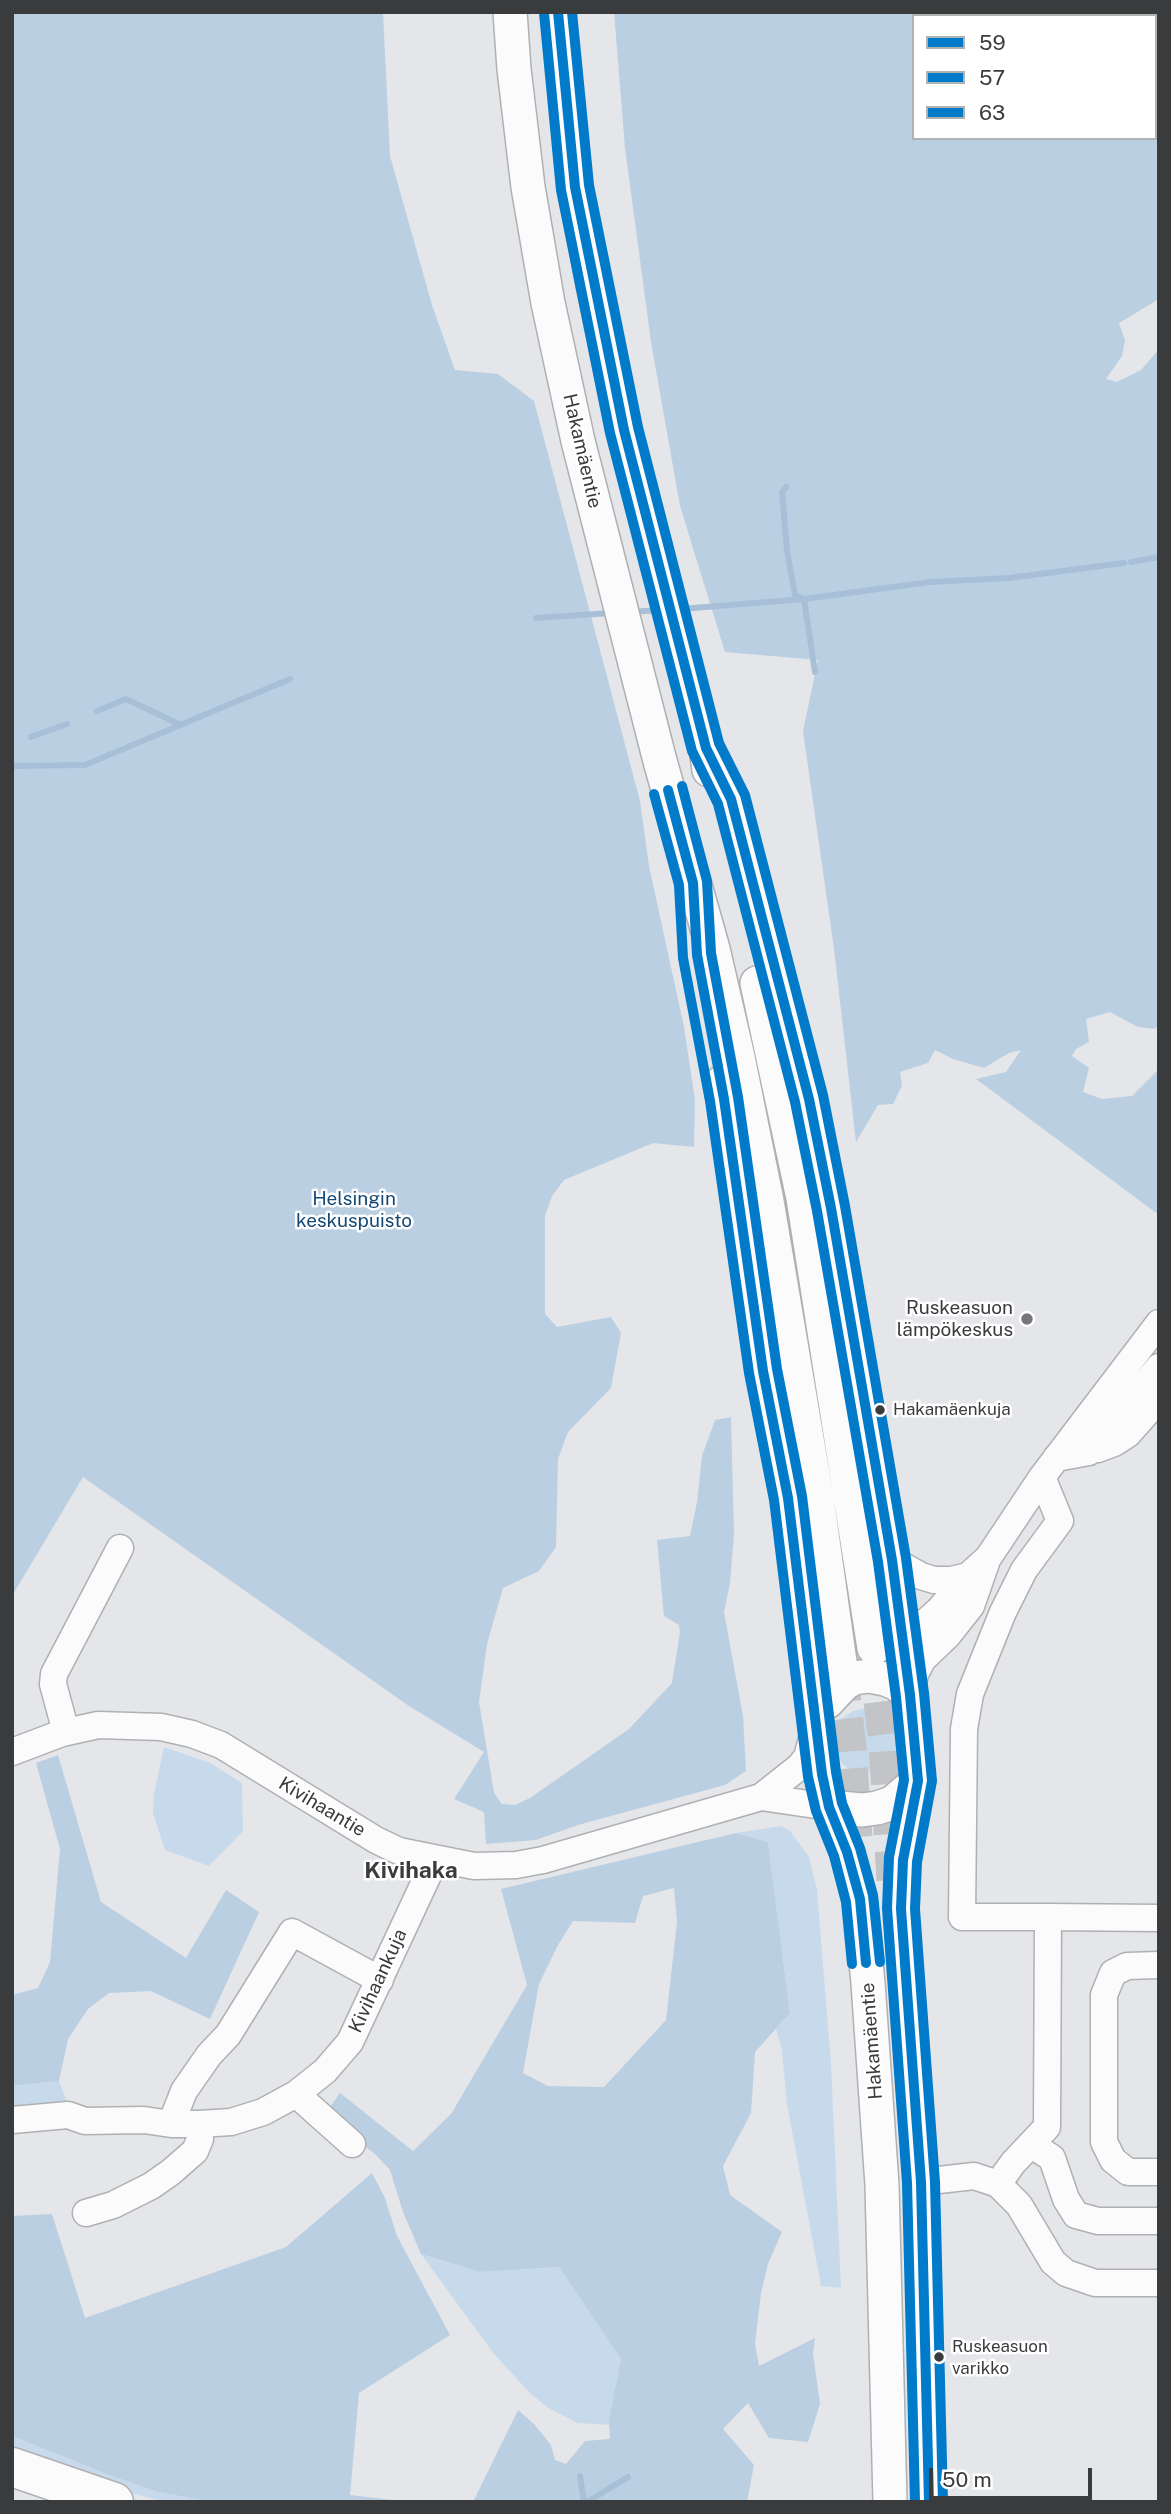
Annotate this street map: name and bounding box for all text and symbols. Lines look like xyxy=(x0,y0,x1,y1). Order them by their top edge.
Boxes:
legend xyxy=(912,14,1157,140)
text: 59 xyxy=(979,30,1006,55)
text: 57 xyxy=(979,65,1005,90)
text: 63 xyxy=(979,100,1005,125)
street label: Hakamäentie xyxy=(558,391,606,511)
park label: Helsingin keskuspuisto xyxy=(296,1188,412,1232)
place label: Ruskeasuon lämpökeskus xyxy=(897,1297,1013,1341)
marker: Ruskeasuon lämpökeskus xyxy=(1019,1311,1035,1327)
place label: Hakamäenkuja xyxy=(893,1400,1011,1420)
marker: Hakamäenkuja xyxy=(873,1403,887,1417)
street label: Kivihaantie xyxy=(274,1772,370,1842)
district label: Kivihaka xyxy=(364,1857,458,1885)
street label: Kivihaankuja xyxy=(344,1925,412,2037)
street label: Hakamäentie xyxy=(857,1982,887,2100)
place label: Ruskeasuon varikko xyxy=(952,2337,1048,2377)
marker: Ruskeasuon varikko xyxy=(932,2350,946,2364)
scale bar xyxy=(933,2454,1096,2498)
text: 50 m xyxy=(942,2467,992,2492)

